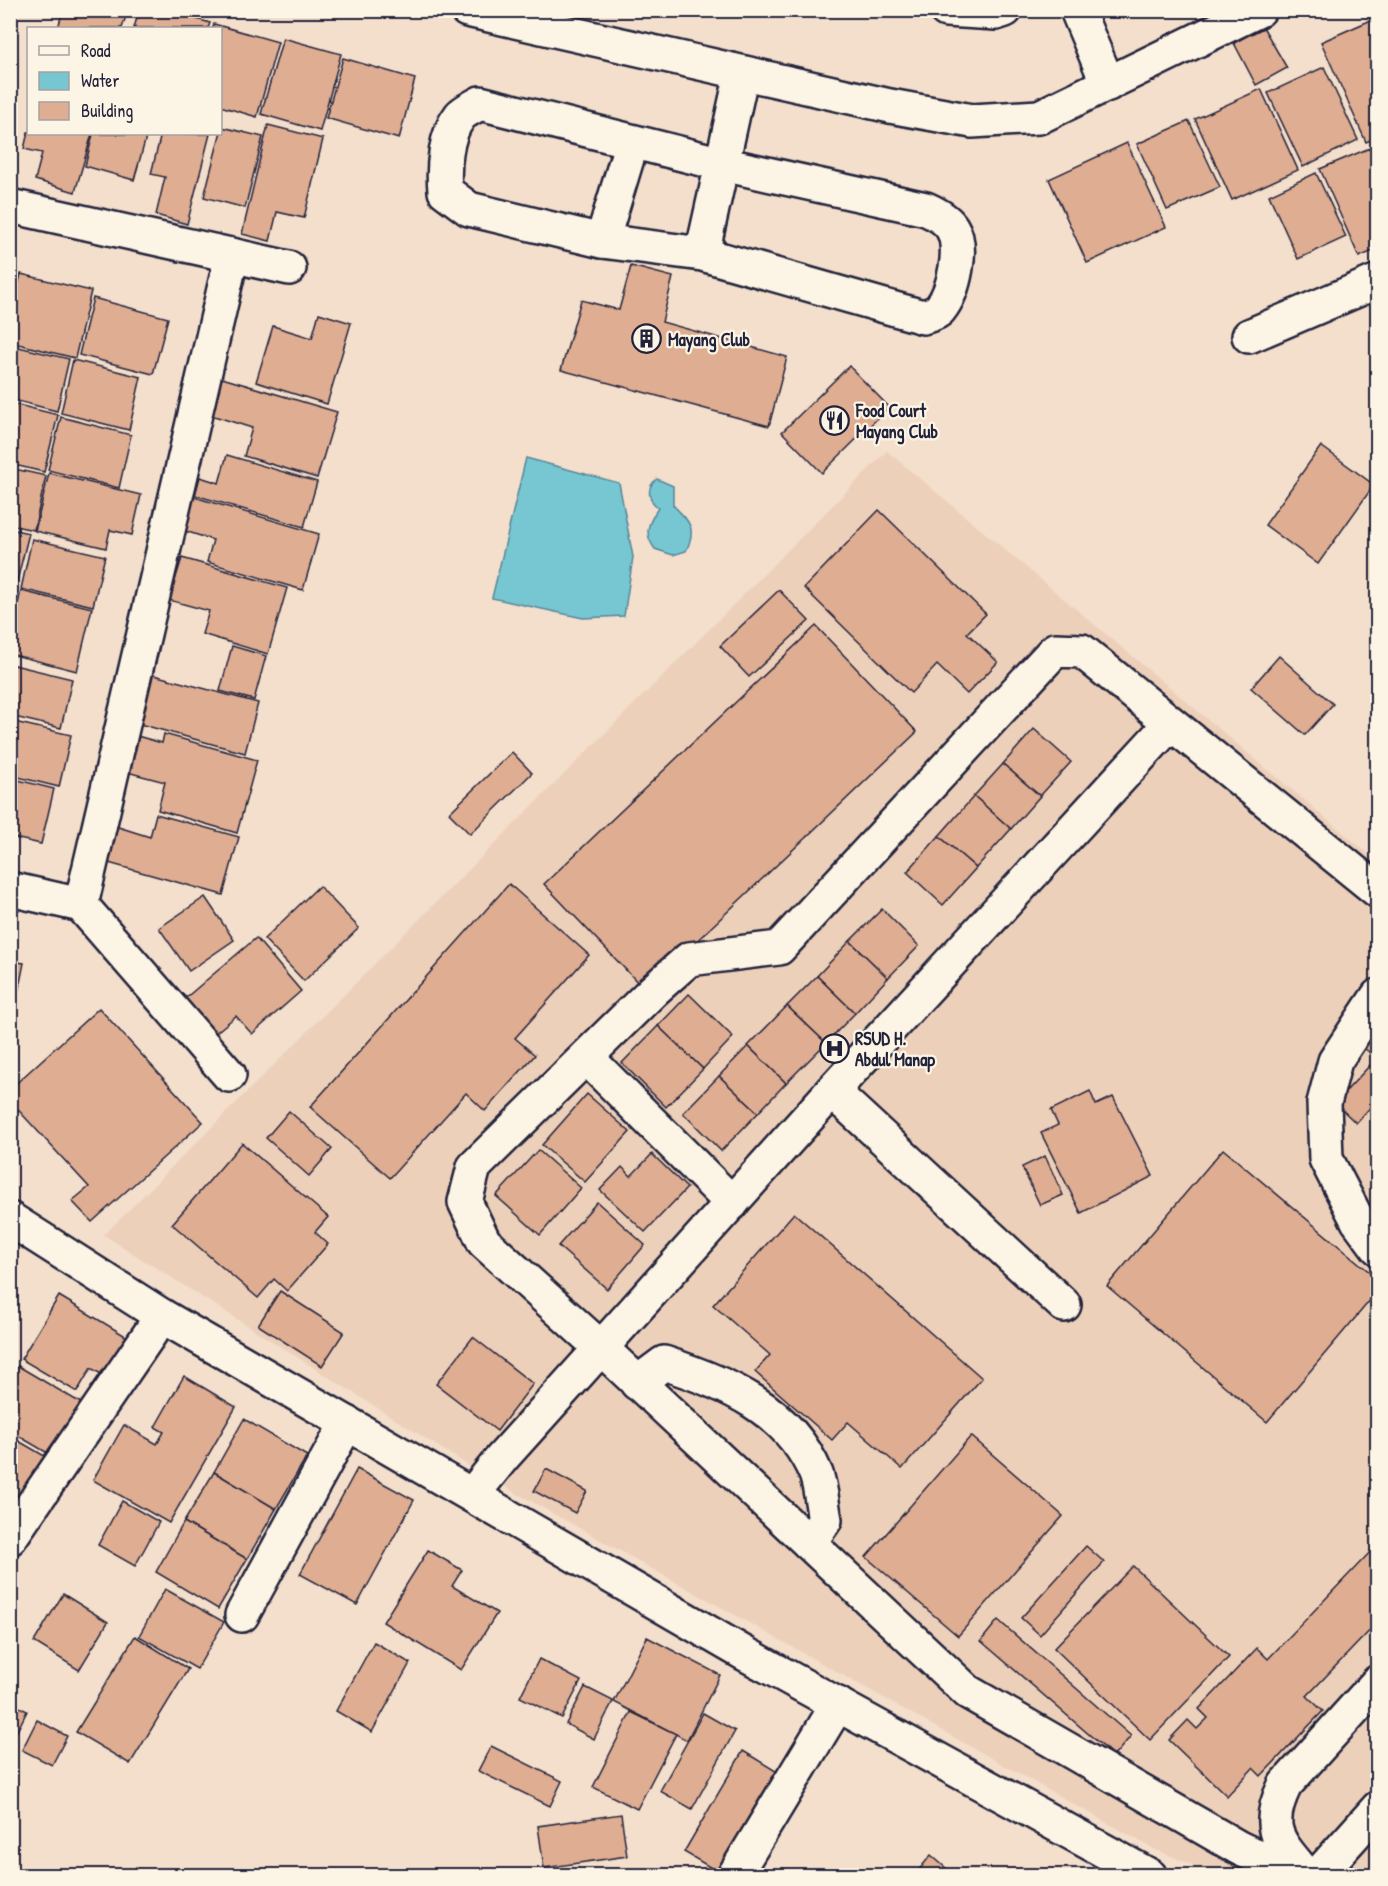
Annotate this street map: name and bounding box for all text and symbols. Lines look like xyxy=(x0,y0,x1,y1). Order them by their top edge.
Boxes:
legend xyxy=(27,27,222,135)
text: Road xyxy=(81,38,111,63)
text: Water xyxy=(81,68,119,93)
text: Building xyxy=(81,98,133,123)
building icon: Mayang Club xyxy=(631,323,663,355)
place label: Mayang Club xyxy=(668,327,751,353)
place label: Food Court Mayang Club xyxy=(855,398,939,445)
restaurant icon: Food Court Mayang Club xyxy=(819,404,851,436)
place label: RSUD H. Abdul Manap xyxy=(855,1026,935,1073)
hospital icon: RSUD H. Abdul Manap xyxy=(818,1032,850,1064)

